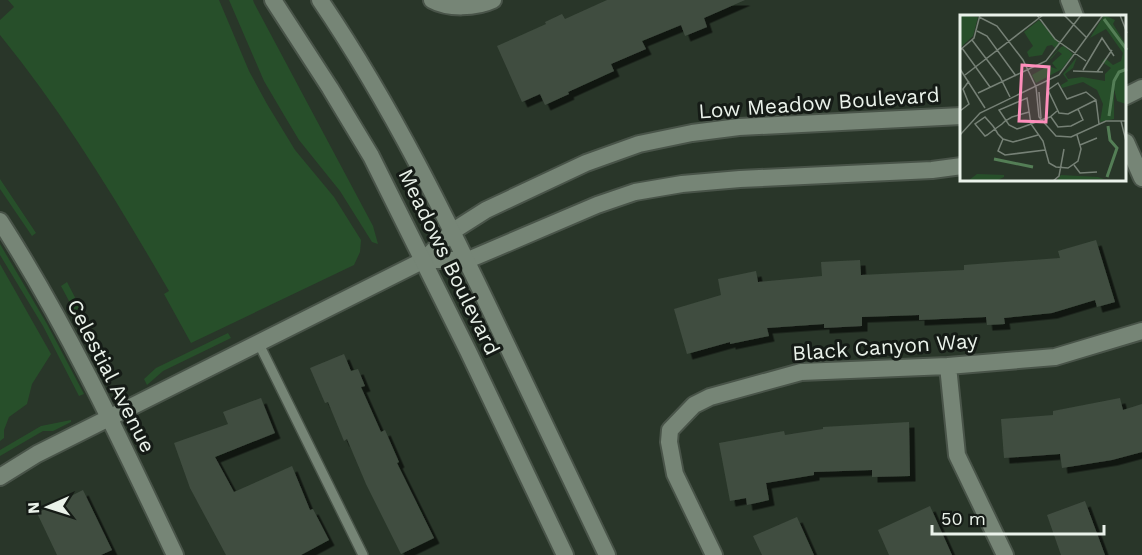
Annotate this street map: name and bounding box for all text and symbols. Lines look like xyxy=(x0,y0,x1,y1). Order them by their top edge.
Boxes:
inset map xyxy=(960,15,1127,182)
street label: Low Meadow Boulevard xyxy=(698,82,940,123)
street label: Meadows Boulevard xyxy=(393,165,505,359)
street label: Celestial Avenue xyxy=(62,295,161,457)
street label: Black Canyon Way xyxy=(791,328,979,365)
north arrow xyxy=(18,477,78,537)
scale bar xyxy=(932,498,1104,536)
text: N xyxy=(24,501,43,514)
text: 50 m xyxy=(941,508,986,529)

